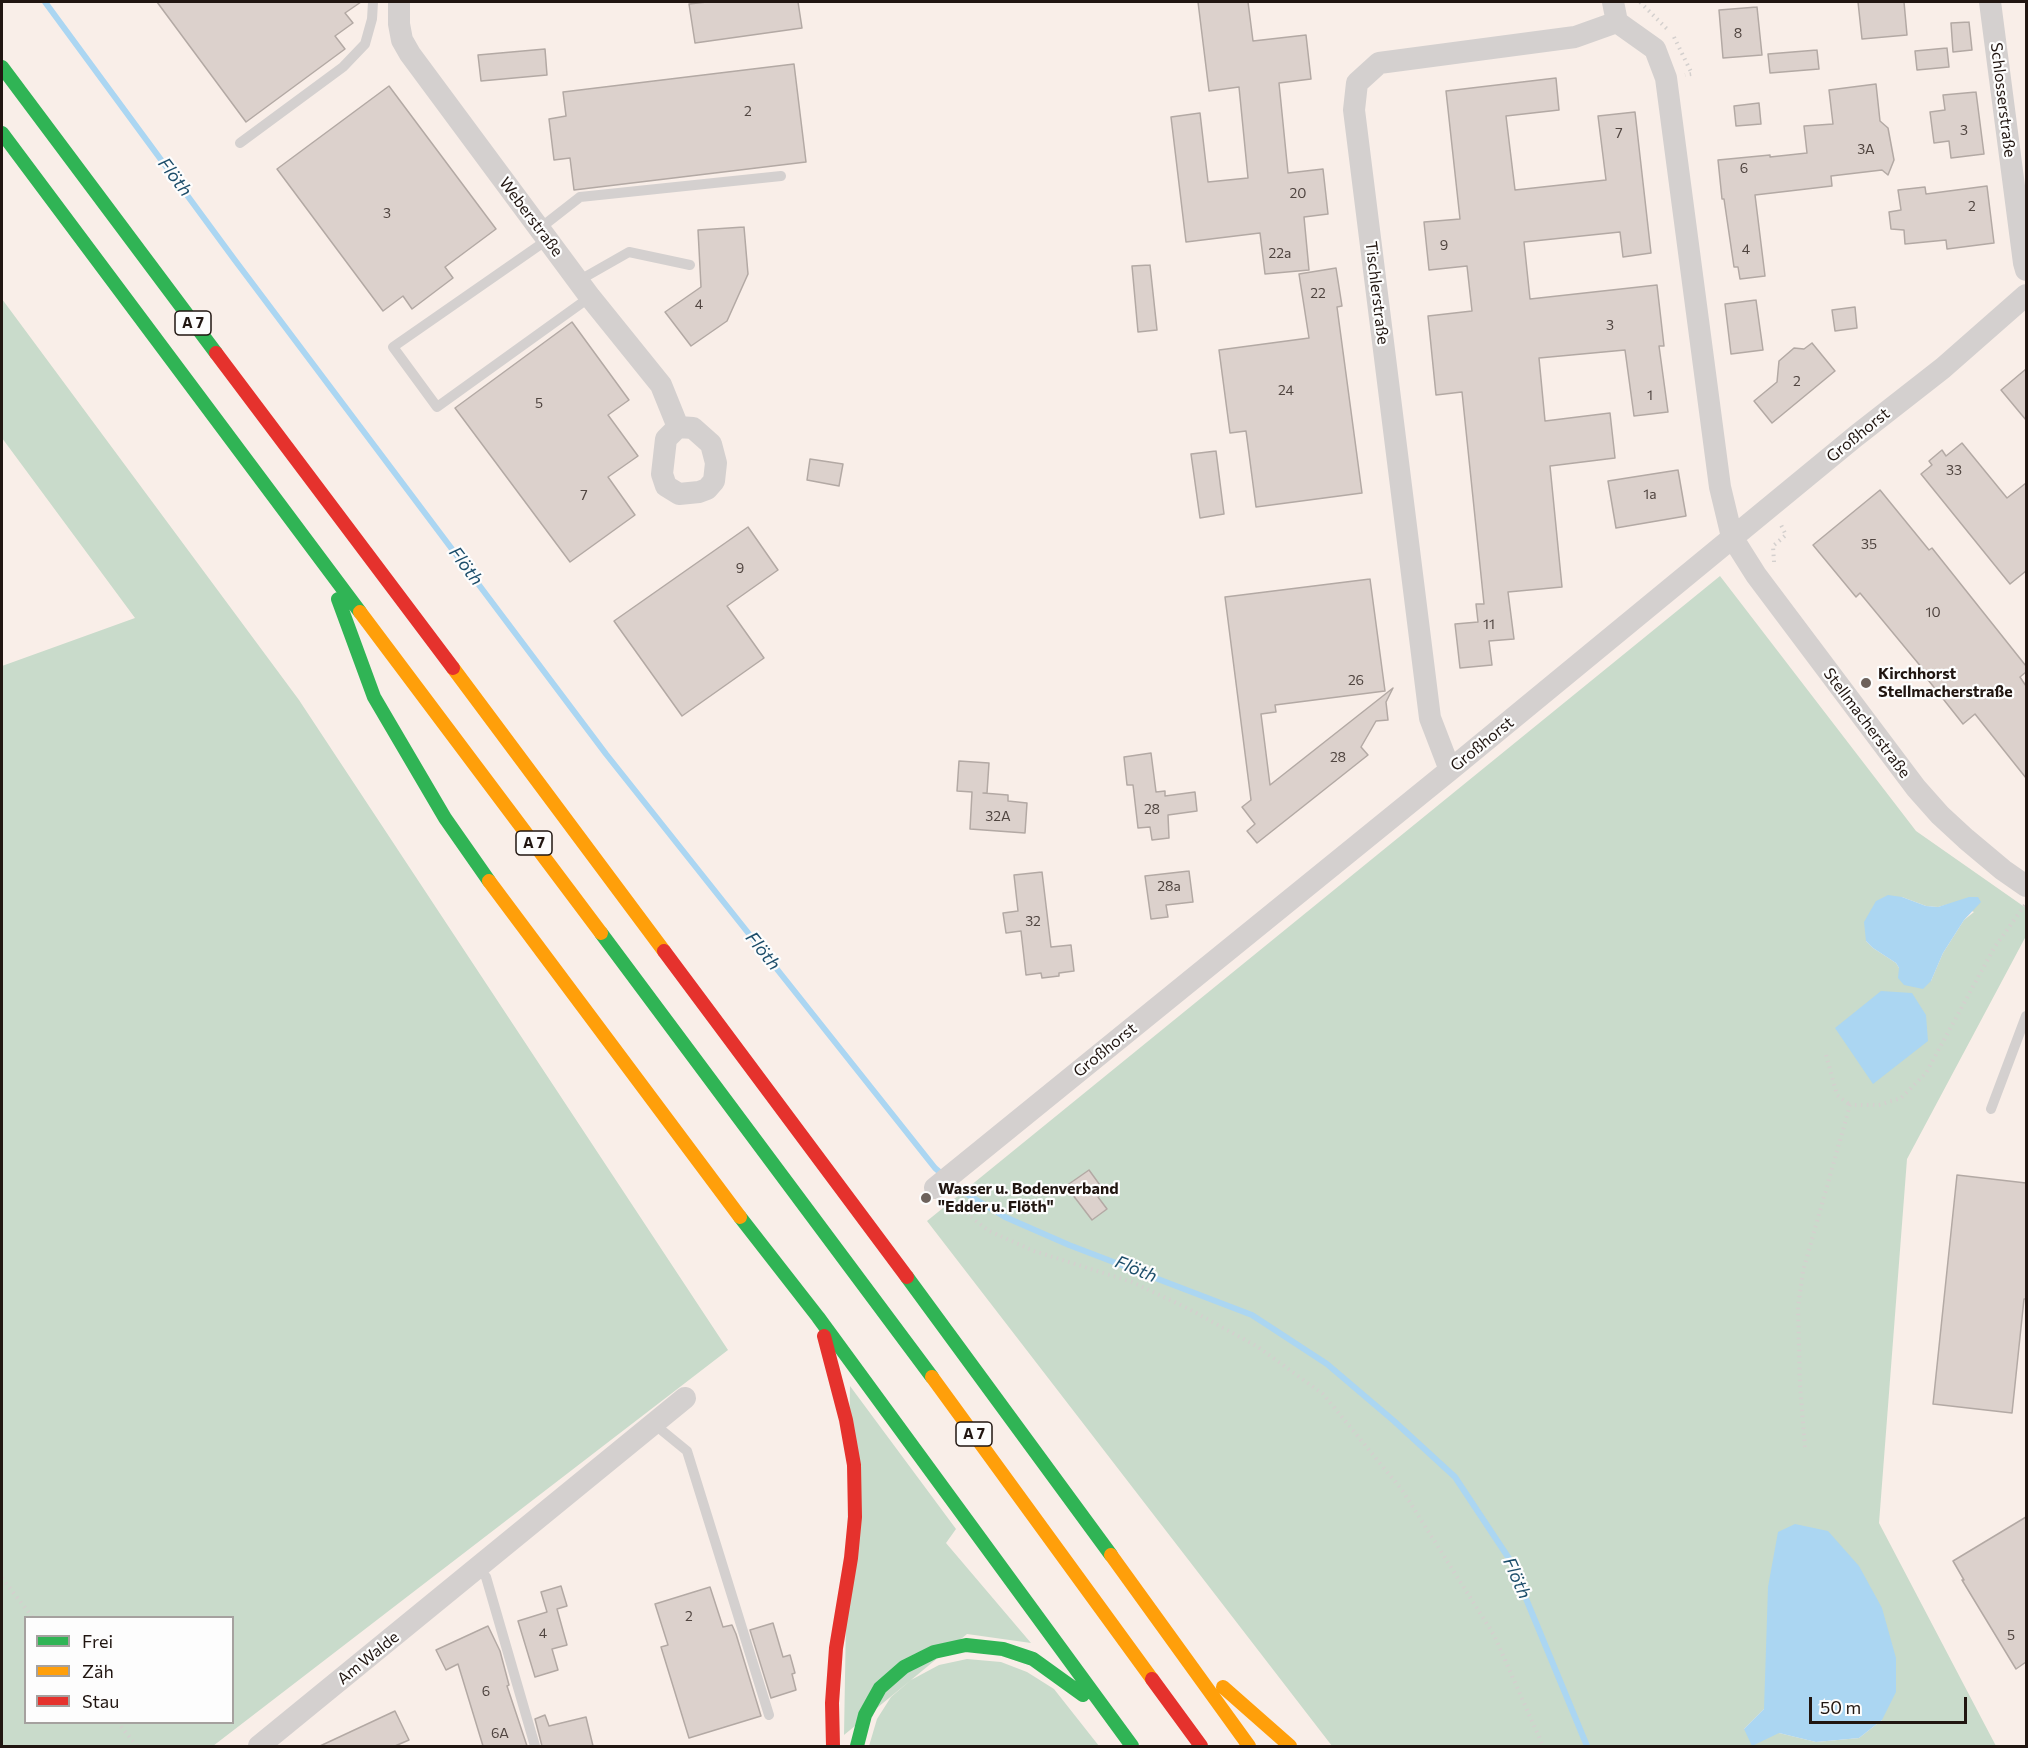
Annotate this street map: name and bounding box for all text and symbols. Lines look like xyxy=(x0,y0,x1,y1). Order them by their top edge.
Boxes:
house number: 8 xyxy=(1734,25,1742,41)
street label: Schlosserstraße xyxy=(1986,41,2020,159)
house number: 2 xyxy=(744,103,752,119)
house number: 3 xyxy=(1960,122,1968,138)
house number: 7 xyxy=(1615,125,1623,141)
house number: 3A xyxy=(1857,141,1875,157)
water label: Flöth xyxy=(153,153,197,201)
house number: 6 xyxy=(1740,160,1748,176)
street label: Weberstraße xyxy=(495,174,567,260)
house number: 20 xyxy=(1290,185,1306,201)
house number: 2 xyxy=(1968,198,1976,214)
house number: 3 xyxy=(383,205,391,221)
house number: 9 xyxy=(1440,237,1448,253)
street label: Tischlerstraße xyxy=(1361,240,1393,346)
house number: 4 xyxy=(1742,241,1750,257)
house number: 22a xyxy=(1269,245,1291,261)
house number: 22 xyxy=(1310,285,1326,301)
house number: 4 xyxy=(695,296,703,312)
road number: A 7 xyxy=(175,311,211,335)
house number: 3 xyxy=(1606,317,1614,333)
house number: 2 xyxy=(1793,373,1801,389)
house number: 24 xyxy=(1278,382,1294,398)
house number: 1 xyxy=(1647,387,1653,403)
house number: 5 xyxy=(535,395,543,411)
street label: Großhorst xyxy=(1823,404,1893,466)
house number: 33 xyxy=(1946,462,1962,478)
house number: 1a xyxy=(1643,486,1657,502)
house number: 7 xyxy=(580,487,588,503)
house number: 35 xyxy=(1861,536,1877,552)
water label: Flöth xyxy=(444,542,488,590)
house number: 9 xyxy=(736,560,744,576)
house number: 10 xyxy=(1925,604,1941,620)
house number: 11 xyxy=(1483,616,1495,632)
street label: Stellmacherstraße xyxy=(1819,664,1915,782)
place label: Kirchhorst Stellmacherstraße xyxy=(1878,664,2013,702)
house number: 26 xyxy=(1348,672,1364,688)
marker: Kirchhorst Stellmacherstraße xyxy=(1859,676,1873,690)
street label: Großhorst xyxy=(1447,713,1517,775)
house number: 28 xyxy=(1330,749,1346,765)
house number: 28 xyxy=(1144,801,1160,817)
house number: 32A xyxy=(985,808,1011,824)
road number: A 7 xyxy=(516,831,552,855)
house number: 28a xyxy=(1157,878,1181,894)
house number: 32 xyxy=(1025,913,1041,929)
water label: Flöth xyxy=(741,927,785,975)
street label: Großhorst xyxy=(1070,1019,1140,1081)
place label: Wasser u. Bodenverband "Edder u. Flöth" xyxy=(938,1179,1119,1217)
marker: Wasser u. Bodenverband "Edder u. Flöth" xyxy=(919,1191,933,1205)
water label: Flöth xyxy=(1112,1251,1160,1287)
road number: A 7 xyxy=(956,1422,992,1446)
water label: Flöth xyxy=(1498,1554,1536,1602)
house number: 2 xyxy=(685,1608,693,1624)
legend xyxy=(24,1616,234,1724)
house number: 4 xyxy=(539,1625,547,1641)
street label: Am Walde xyxy=(333,1627,403,1689)
house number: 5 xyxy=(2007,1627,2015,1643)
text: Frei xyxy=(82,1630,113,1652)
text: Zäh xyxy=(82,1660,114,1682)
house number: 6 xyxy=(482,1683,490,1699)
scale bar xyxy=(1812,1685,1970,1723)
text: Stau xyxy=(82,1690,119,1712)
text: 50 m xyxy=(1820,1696,1861,1718)
house number: 6A xyxy=(491,1725,509,1741)

